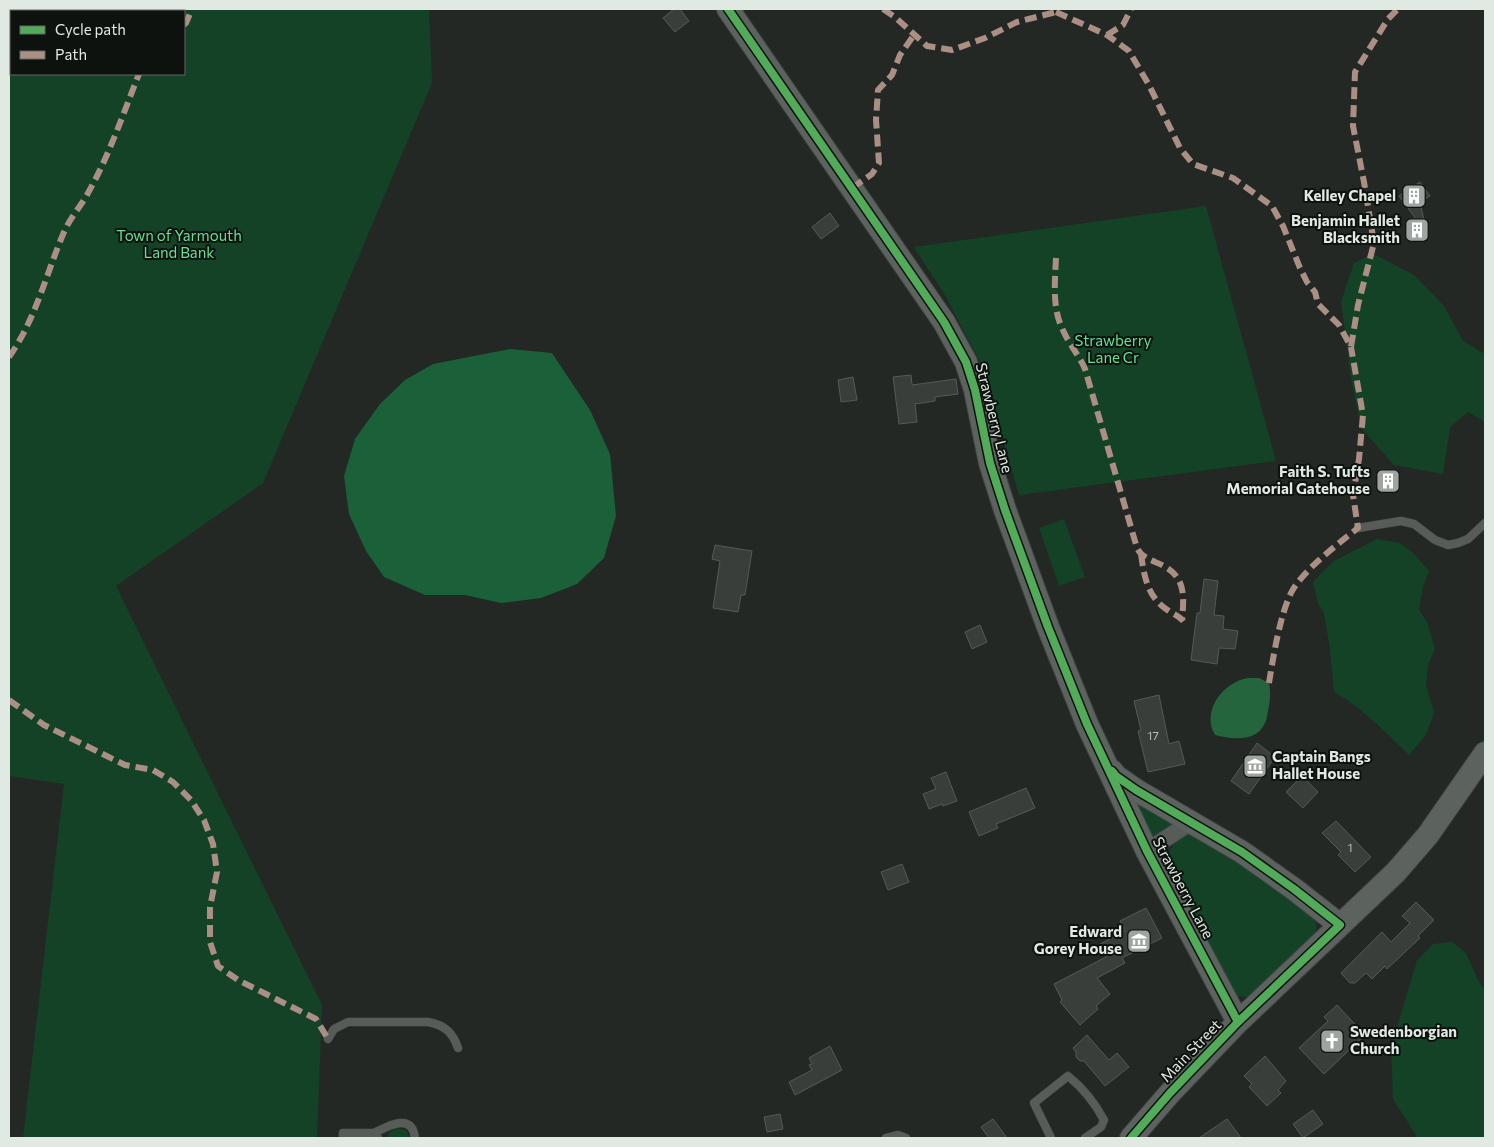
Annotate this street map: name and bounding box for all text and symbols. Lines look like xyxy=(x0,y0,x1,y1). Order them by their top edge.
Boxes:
legend xyxy=(10,10,185,75)
text: Cycle path xyxy=(55,20,126,38)
text: Path xyxy=(55,45,87,63)
building icon: Kelley Chapel xyxy=(1401,183,1427,209)
place label: Kelley Chapel xyxy=(1304,186,1396,204)
place label: Benjamin Hallet Blacksmith xyxy=(1291,211,1400,246)
building icon: Benjamin Hallet Blacksmith xyxy=(1404,217,1430,243)
park label: Town of Yarmouth Land Bank xyxy=(116,226,242,261)
park label: Strawberry Lane Cr xyxy=(1075,331,1152,366)
street label: Strawberry Lane xyxy=(973,361,1017,475)
place label: Faith S. Tufts Memorial Gatehouse xyxy=(1226,462,1370,497)
building icon: Faith S. Tufts Memorial Gatehouse xyxy=(1375,468,1401,494)
house number: 17 xyxy=(1147,728,1159,742)
place label: Captain Bangs Hallet House xyxy=(1272,747,1371,782)
museum icon: Captain Bangs Hallet House xyxy=(1242,753,1268,779)
street label: Strawberry Lane xyxy=(1149,834,1218,942)
house number: 1 xyxy=(1347,840,1353,854)
place label: Edward Gorey House xyxy=(1034,922,1122,957)
museum icon: Edward Gorey House xyxy=(1126,928,1152,954)
street label: Main Street xyxy=(1156,1015,1224,1085)
place label: Swedenborgian Church xyxy=(1350,1022,1457,1057)
church icon: Swedenborgian Church xyxy=(1319,1028,1345,1054)

